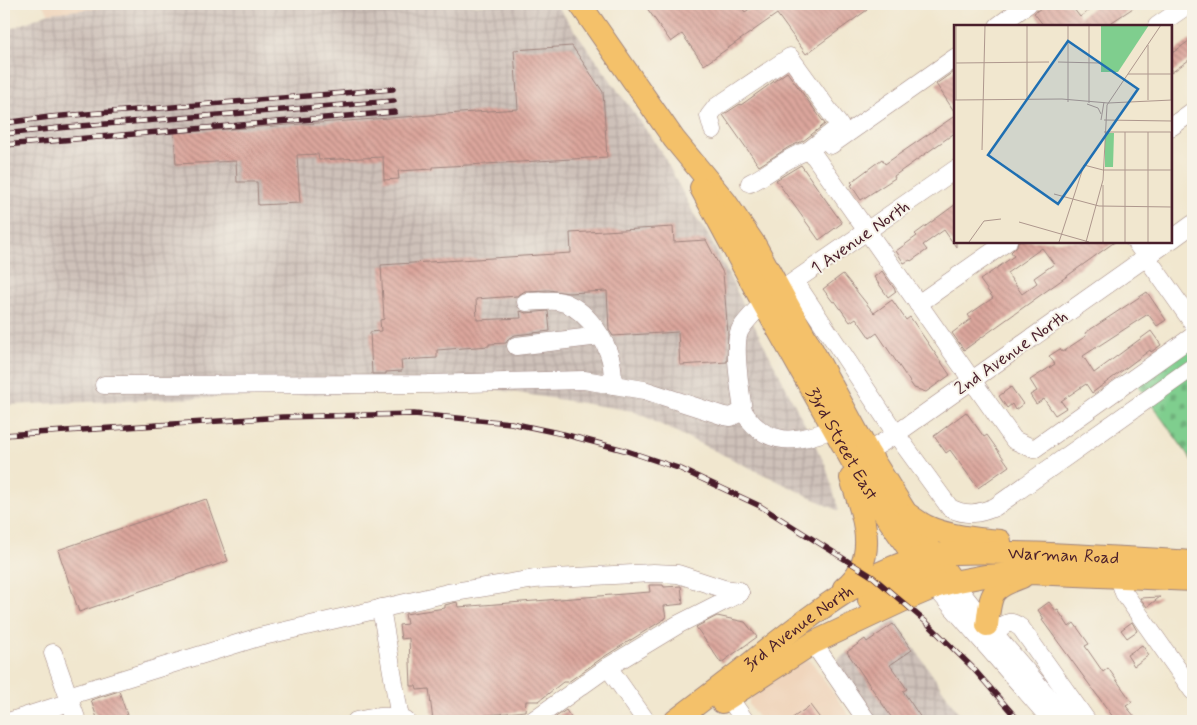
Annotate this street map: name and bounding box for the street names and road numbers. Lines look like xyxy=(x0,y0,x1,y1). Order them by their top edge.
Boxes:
street label: 1 Avenue North xyxy=(806,195,915,281)
street label: 2nd Avenue North xyxy=(950,305,1073,401)
street label: 33rd Street East xyxy=(800,383,883,506)
street label: Warman Road xyxy=(1008,542,1120,571)
street label: 3rd Avenue North xyxy=(739,579,858,677)

